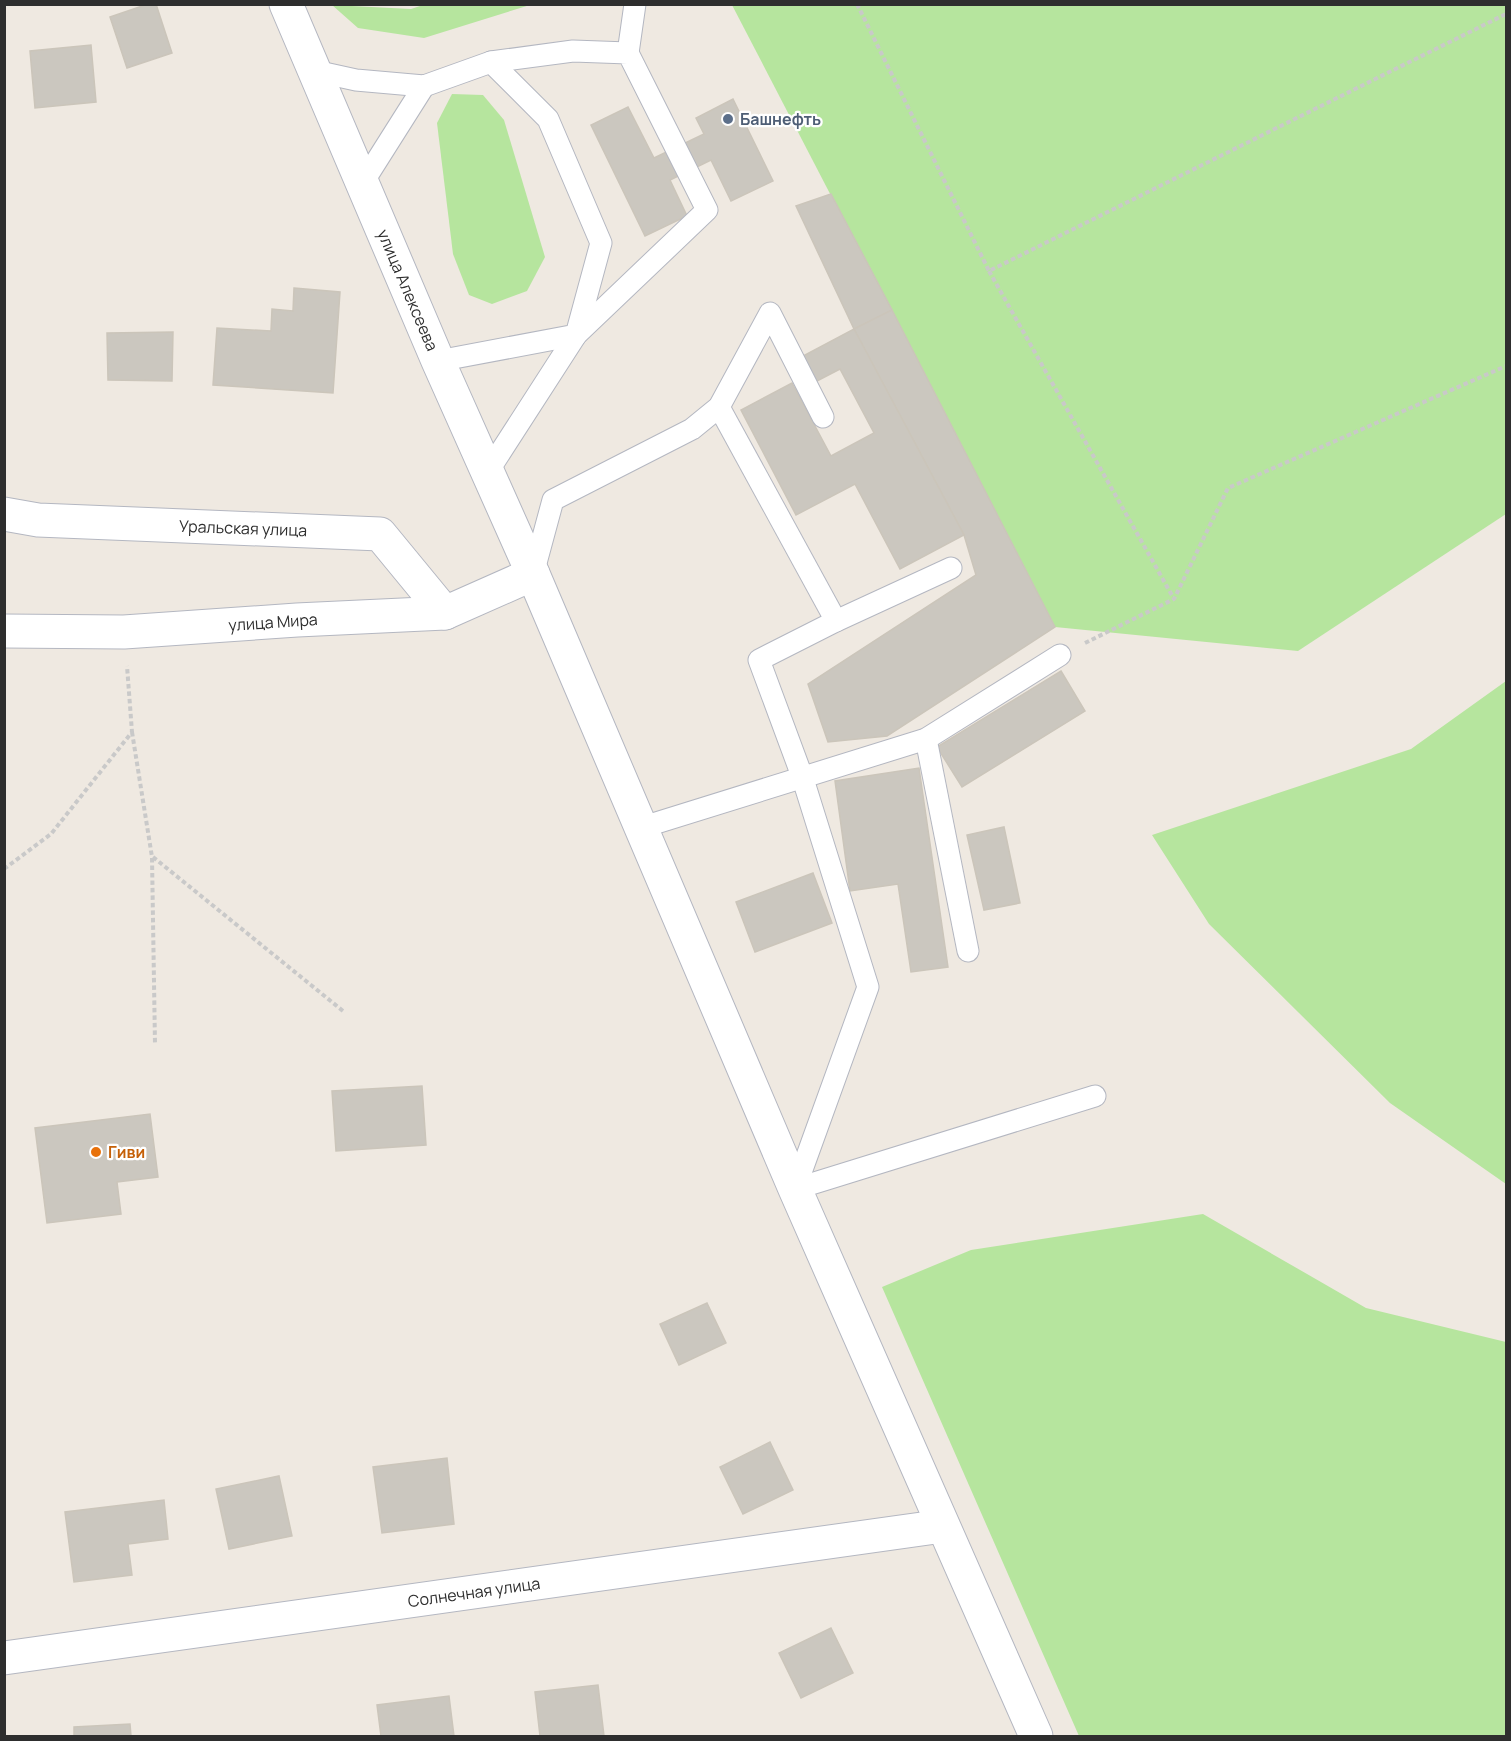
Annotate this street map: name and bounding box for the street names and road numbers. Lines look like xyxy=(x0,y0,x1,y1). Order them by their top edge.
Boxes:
street label: улица Алексеева xyxy=(372,226,444,354)
street label: Уральская улица xyxy=(178,515,308,541)
street label: улица Мира xyxy=(228,608,318,636)
street label: Солнечная улица xyxy=(407,1572,541,1612)

